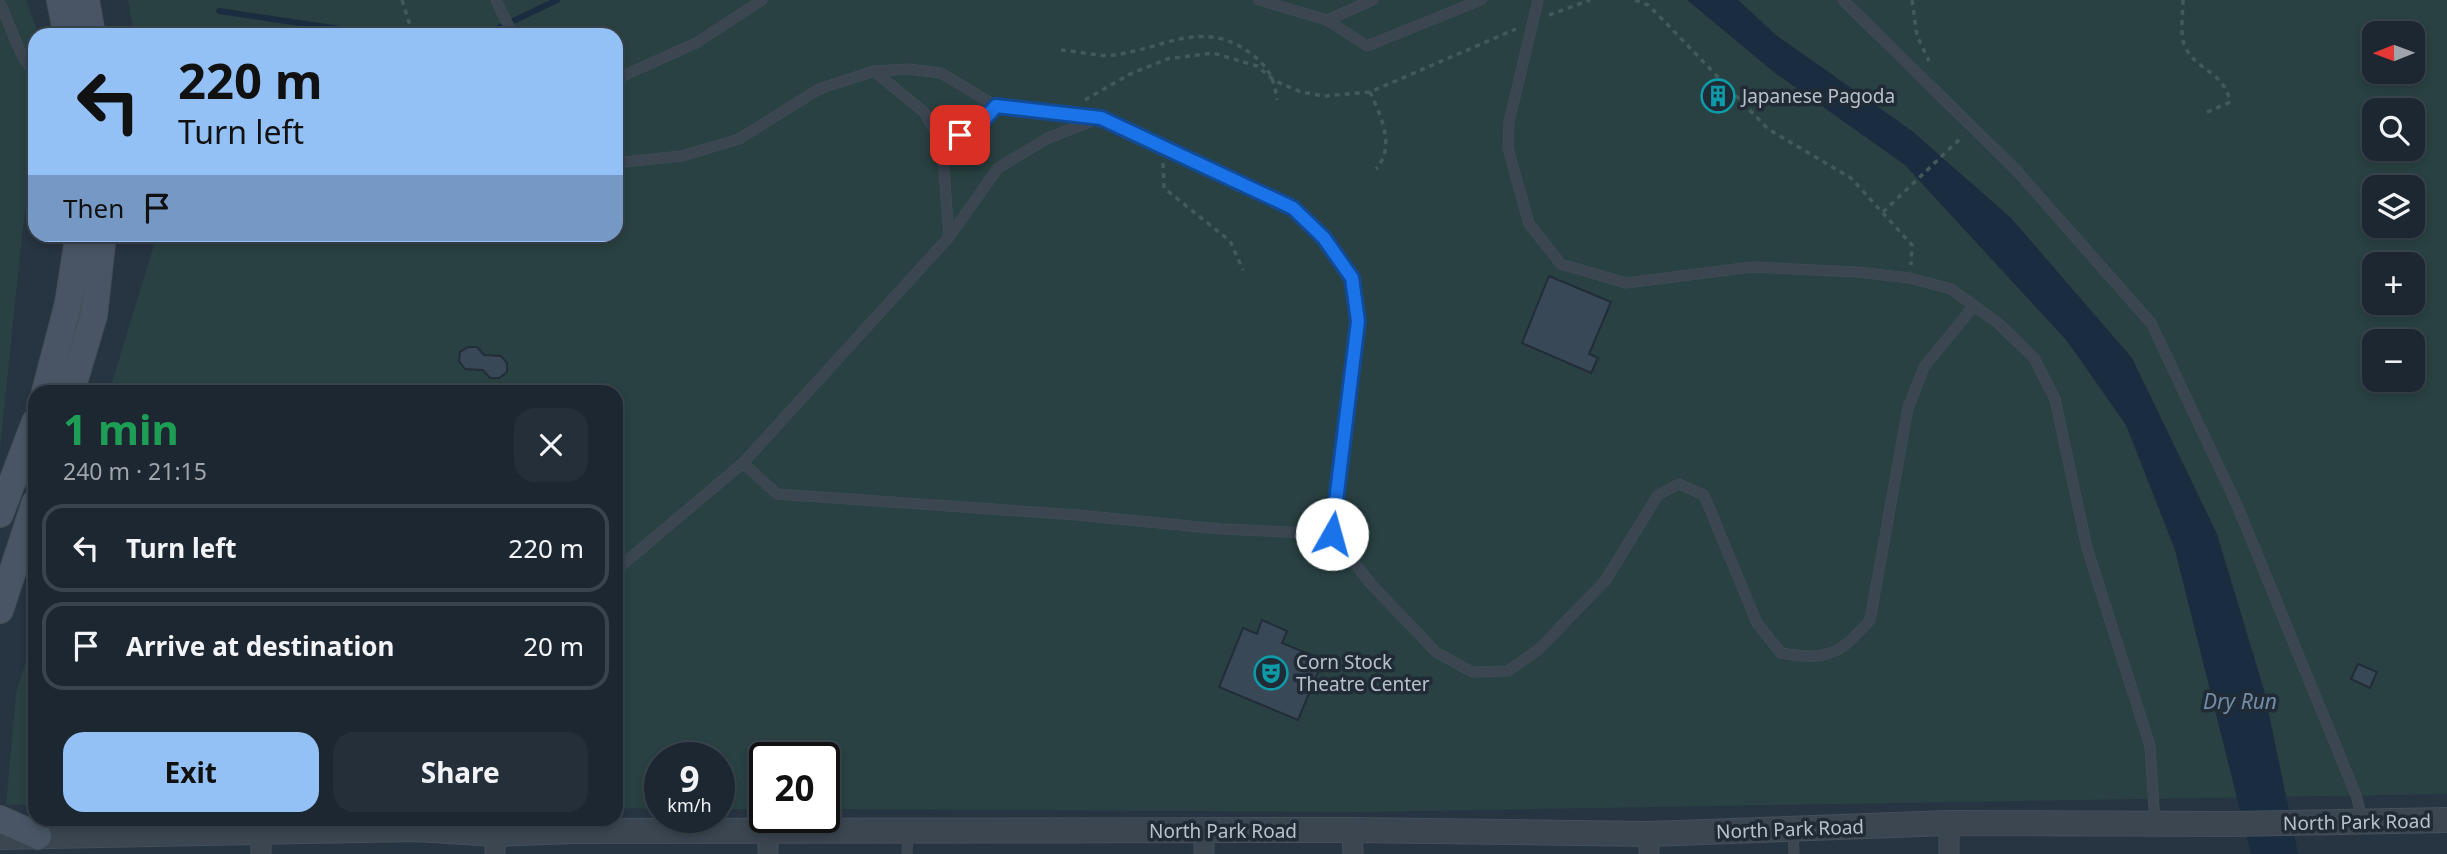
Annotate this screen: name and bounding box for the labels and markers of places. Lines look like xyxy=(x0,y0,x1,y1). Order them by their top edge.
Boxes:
building icon: Japanese Pagoda xyxy=(1699,77,1737,115)
place label: Japanese Pagoda xyxy=(1740,83,1895,109)
pin xyxy=(930,105,990,165)
place label: Corn Stock Theatre Center xyxy=(1296,649,1430,697)
theatre icon: Corn Stock Theatre Center xyxy=(1252,654,1290,692)

